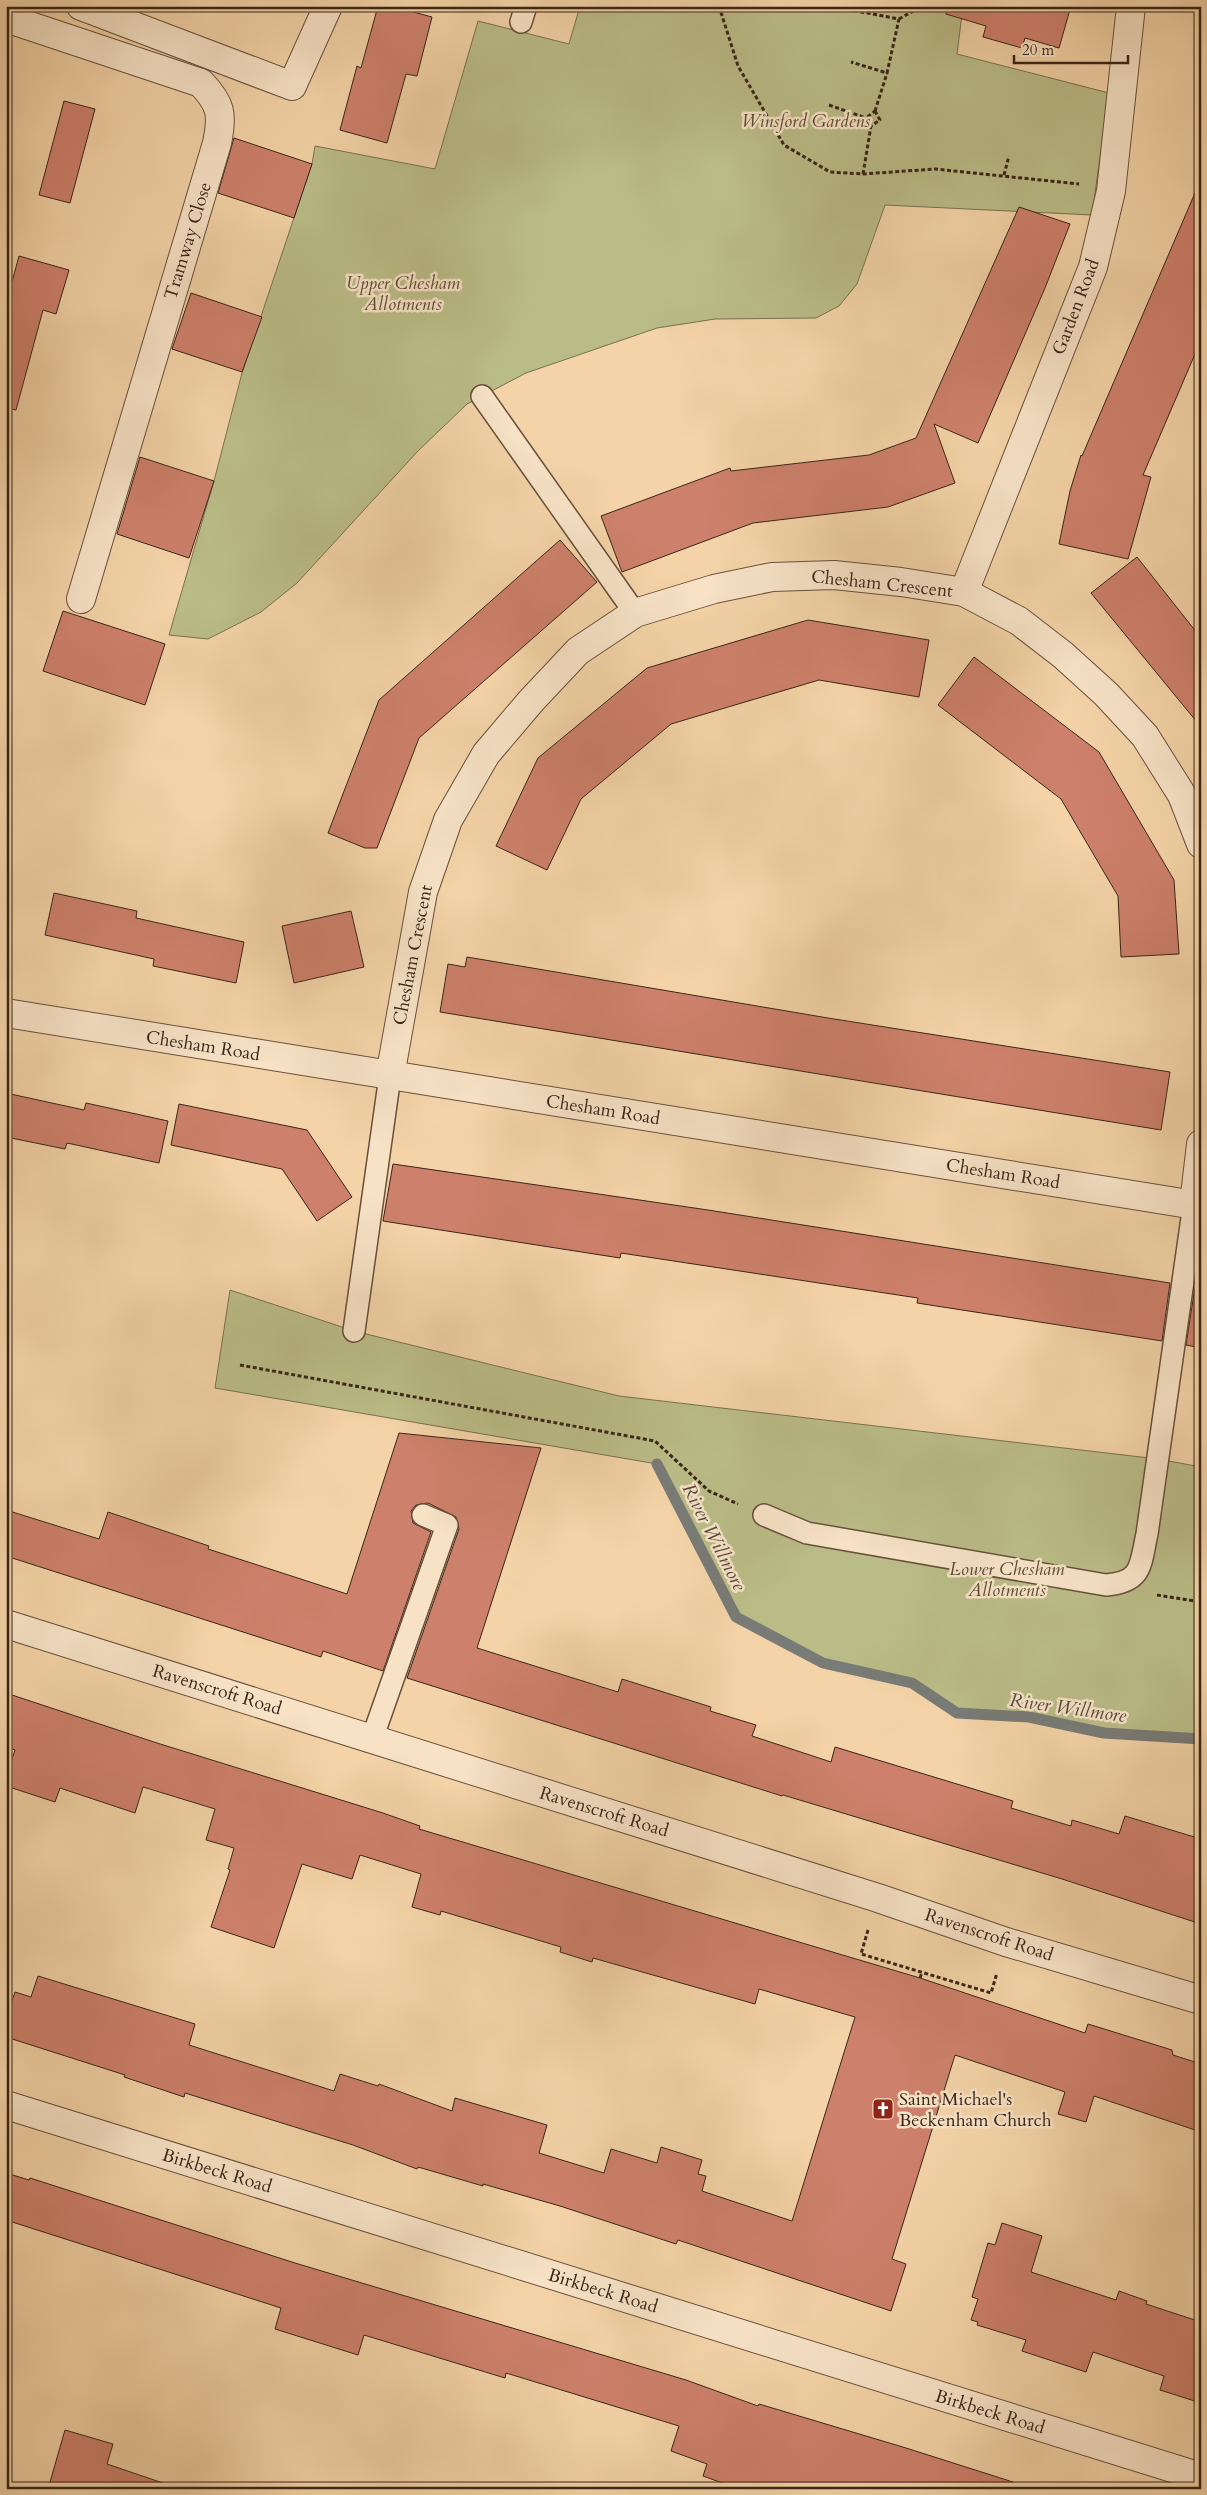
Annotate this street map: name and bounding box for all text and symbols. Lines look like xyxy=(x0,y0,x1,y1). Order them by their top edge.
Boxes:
scale bar xyxy=(1014,32,1128,64)
text: 20 m xyxy=(1022,40,1054,60)
park label: Winsford Gardens xyxy=(741,109,871,134)
street label: Tramway Close xyxy=(158,179,218,303)
street label: Garden Road xyxy=(1046,255,1106,359)
park label: Upper Chesham Allotments xyxy=(346,271,461,317)
street label: Chesham Crescent xyxy=(810,564,954,604)
street label: Chesham Crescent xyxy=(387,882,439,1027)
street label: Chesham Road xyxy=(144,1025,262,1067)
street label: Chesham Road xyxy=(544,1089,662,1131)
street label: Chesham Road xyxy=(944,1153,1062,1195)
water label: River Willmore xyxy=(676,1479,753,1596)
park label: Lower Chesham Allotments xyxy=(949,1557,1065,1603)
street label: Ravenscroft Road xyxy=(149,1658,285,1722)
water label: River Willmore xyxy=(1008,1687,1129,1729)
street label: Ravenscroft Road xyxy=(536,1780,672,1844)
street label: Ravenscroft Road xyxy=(921,1902,1057,1968)
place label: Saint Michael's Beckenham Church xyxy=(899,2087,1052,2133)
church icon: Saint Michael's Beckenham Church xyxy=(871,2097,895,2121)
street label: Birkbeck Road xyxy=(159,2142,275,2200)
street label: Birkbeck Road xyxy=(545,2262,661,2320)
street label: Birkbeck Road xyxy=(932,2383,1048,2441)

